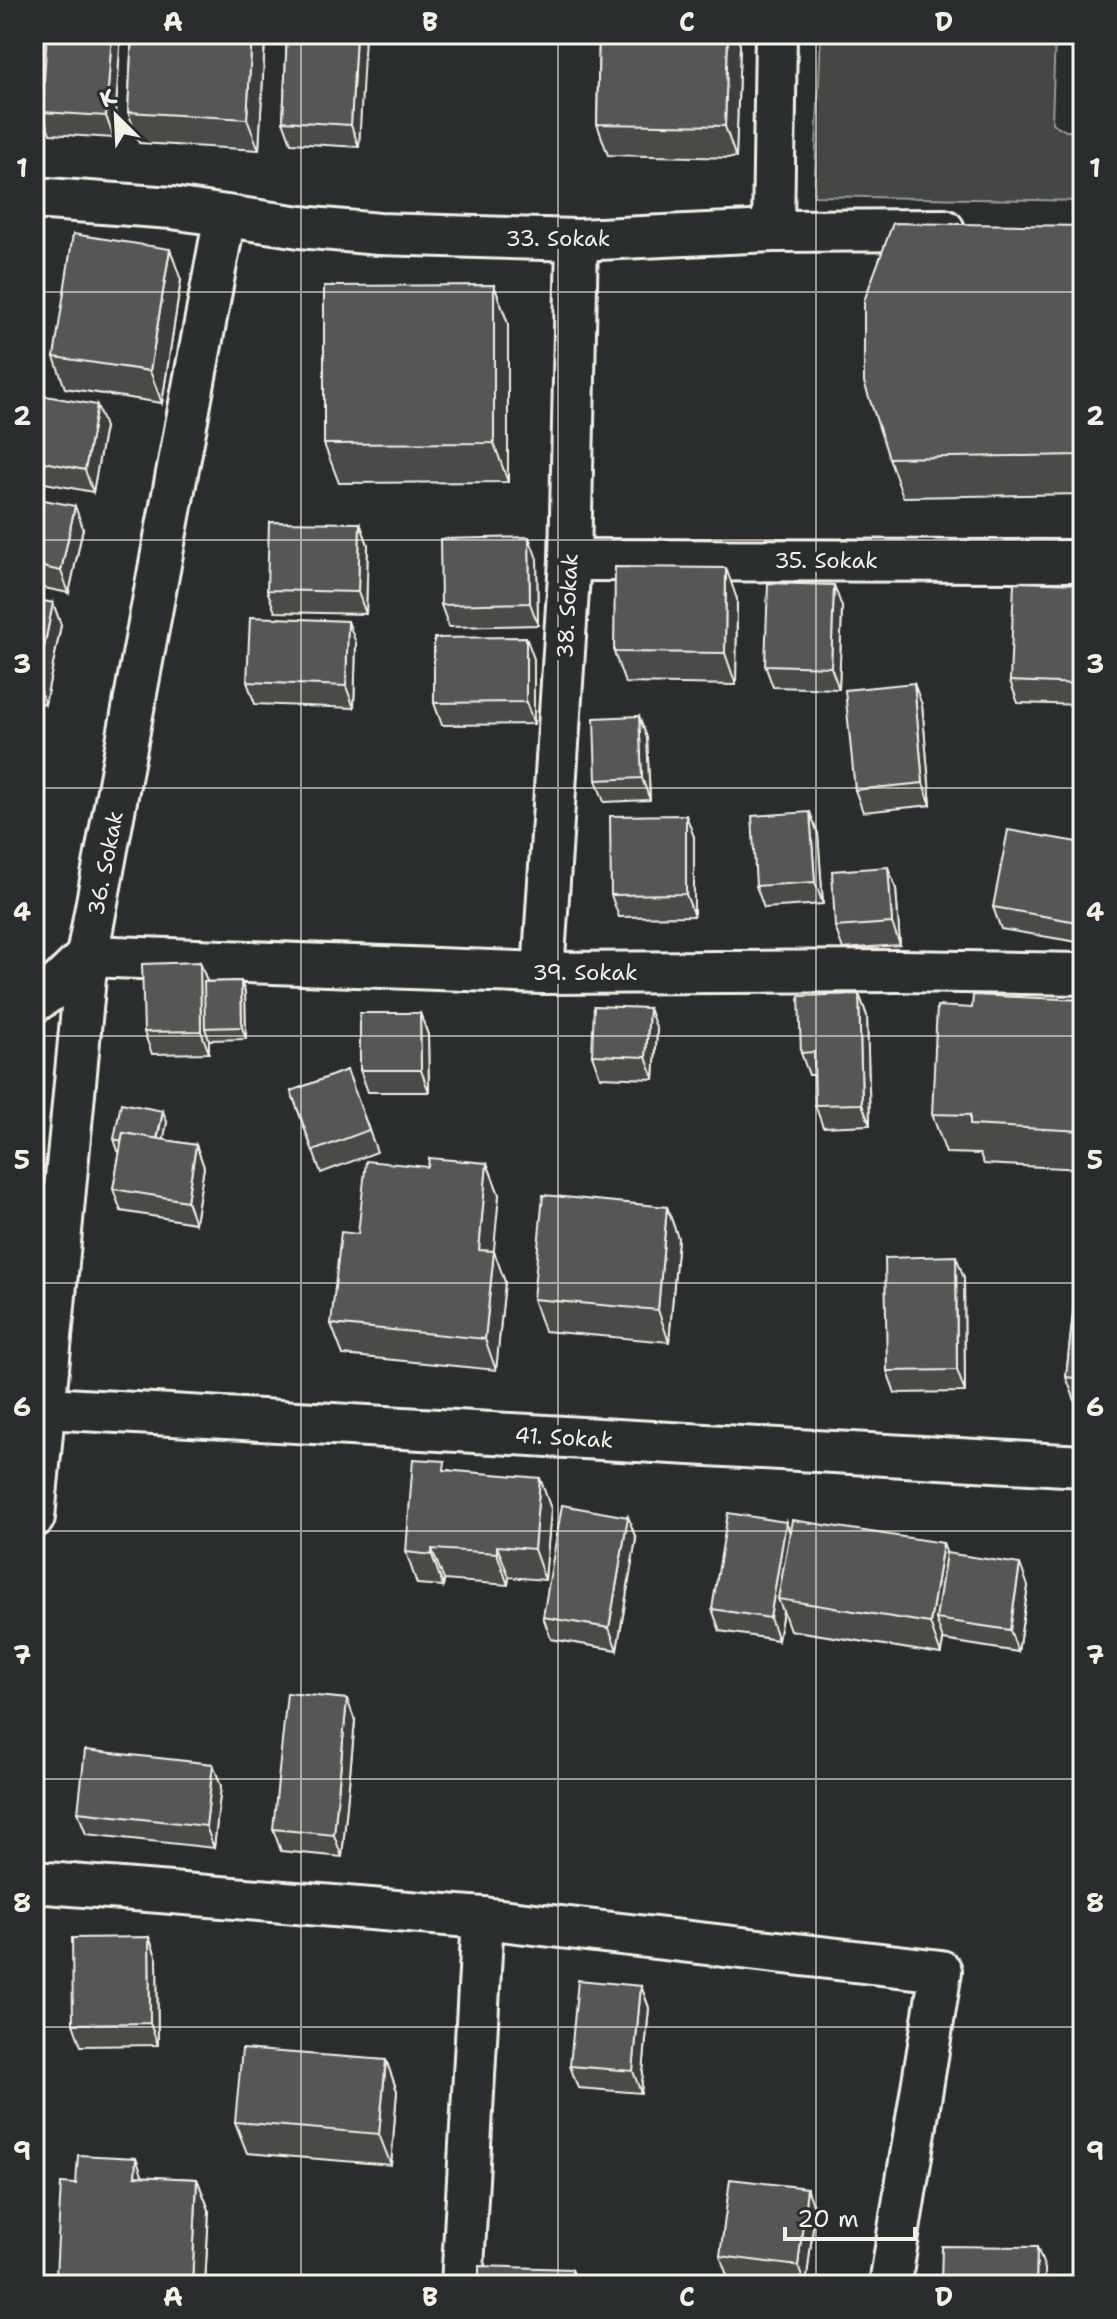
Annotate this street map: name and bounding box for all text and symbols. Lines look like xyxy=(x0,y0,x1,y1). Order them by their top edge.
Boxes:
text: A xyxy=(163,4,183,39)
text: B xyxy=(422,4,438,39)
text: C xyxy=(679,4,695,39)
text: D xyxy=(935,4,953,39)
north arrow xyxy=(76,76,156,156)
text: K xyxy=(95,82,121,114)
text: 1 xyxy=(16,150,28,185)
text: 1 xyxy=(1089,150,1101,185)
street label: 33. Sokak xyxy=(506,224,610,253)
text: 2 xyxy=(13,398,31,433)
text: 2 xyxy=(1086,398,1104,433)
street label: 35. Sokak xyxy=(774,546,878,575)
street label: 38. Sokak xyxy=(550,553,585,659)
text: 3 xyxy=(13,646,31,681)
text: 3 xyxy=(1086,646,1104,681)
street label: 36. Sokak xyxy=(81,808,130,918)
text: 4 xyxy=(13,894,31,929)
text: 4 xyxy=(1086,894,1104,929)
street label: 39. Sokak xyxy=(532,958,638,987)
text: 5 xyxy=(14,1142,30,1177)
text: 5 xyxy=(1087,1142,1103,1177)
text: 6 xyxy=(13,1389,31,1424)
text: 6 xyxy=(1086,1389,1104,1424)
street label: 41. Sokak xyxy=(514,1420,614,1455)
text: 7 xyxy=(13,1637,31,1672)
text: 7 xyxy=(1086,1637,1104,1672)
text: 8 xyxy=(13,1885,31,1920)
text: 8 xyxy=(1086,1885,1104,1920)
text: 9 xyxy=(13,2133,31,2168)
text: 9 xyxy=(1086,2133,1104,2168)
scale bar xyxy=(785,2191,915,2241)
text: 20 m xyxy=(797,2203,859,2235)
text: A xyxy=(163,2279,183,2314)
text: B xyxy=(422,2279,438,2314)
text: C xyxy=(679,2279,695,2314)
text: D xyxy=(935,2279,953,2314)

